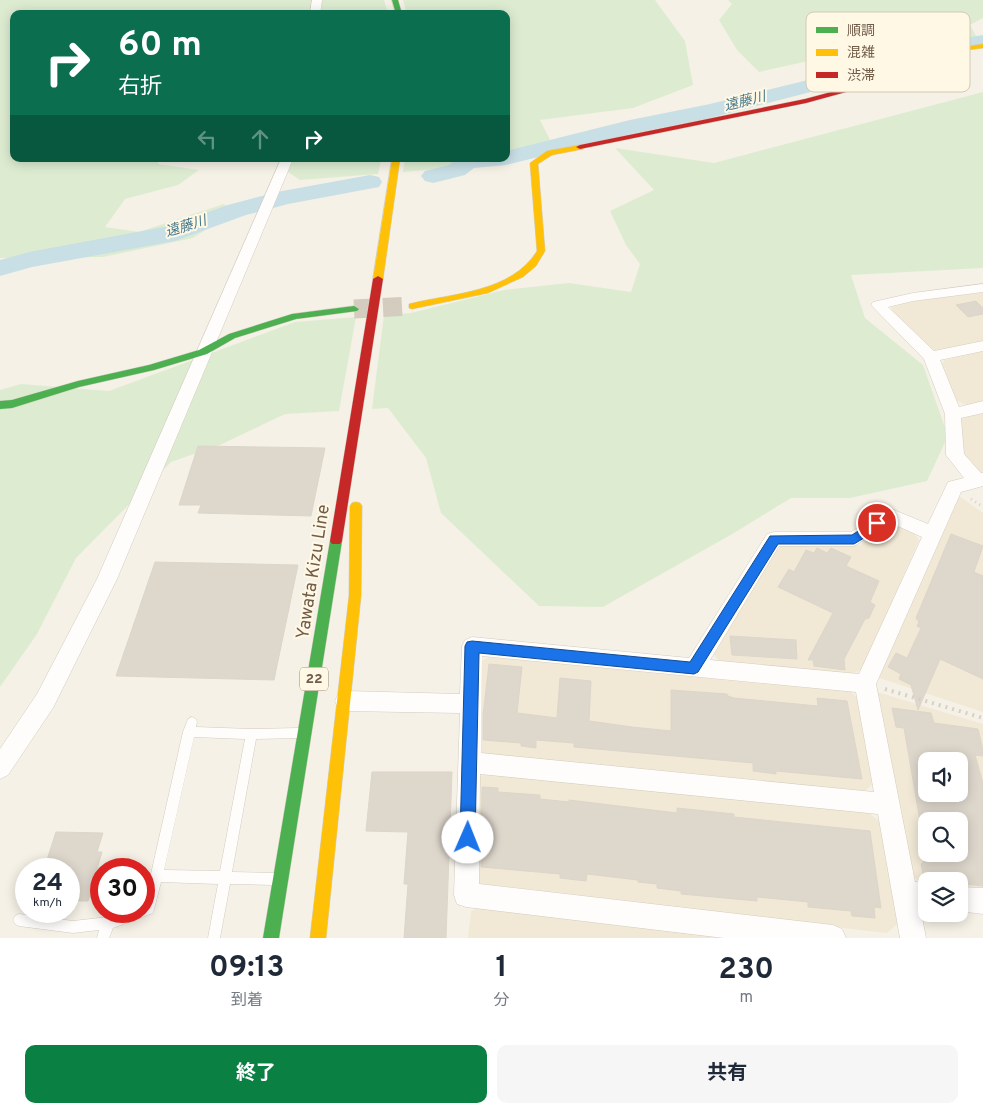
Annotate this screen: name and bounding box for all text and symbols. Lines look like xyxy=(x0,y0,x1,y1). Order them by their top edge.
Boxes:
legend xyxy=(806,12,970,92)
text: 順調 xyxy=(847,23,875,40)
text: 60 m xyxy=(118,24,202,68)
icon: right xyxy=(35,30,100,95)
text: 混雑 xyxy=(847,44,875,62)
text: 渋滞 xyxy=(847,68,875,85)
text: 右折 xyxy=(118,74,162,101)
water label: 遠藤川 xyxy=(723,88,769,115)
icon: left xyxy=(193,125,221,153)
icon: ahead xyxy=(246,125,274,153)
icon: right xyxy=(299,125,327,153)
water label: 遠藤川 xyxy=(163,212,210,241)
pin xyxy=(856,502,898,544)
street label: Yawata Kizu Line xyxy=(292,503,336,641)
icon: arrive xyxy=(863,509,891,537)
road number: 22 xyxy=(300,668,328,691)
map controls xyxy=(918,752,968,922)
button: sound xyxy=(918,752,968,802)
position arrow xyxy=(441,811,493,863)
button: search xyxy=(918,812,968,862)
speed limit sign: 30 xyxy=(90,858,155,923)
text: 24 xyxy=(32,868,63,900)
button: layers xyxy=(918,872,968,922)
text: km/h xyxy=(33,895,62,911)
text: 09:13 xyxy=(209,950,284,987)
text: 1 xyxy=(495,950,507,987)
text: 230 xyxy=(718,952,774,989)
text: m xyxy=(739,988,753,1008)
text: 到着 xyxy=(231,991,263,1011)
text: 分 xyxy=(493,991,509,1011)
button: 終了 xyxy=(25,1045,487,1103)
button: 共有 xyxy=(497,1045,958,1103)

